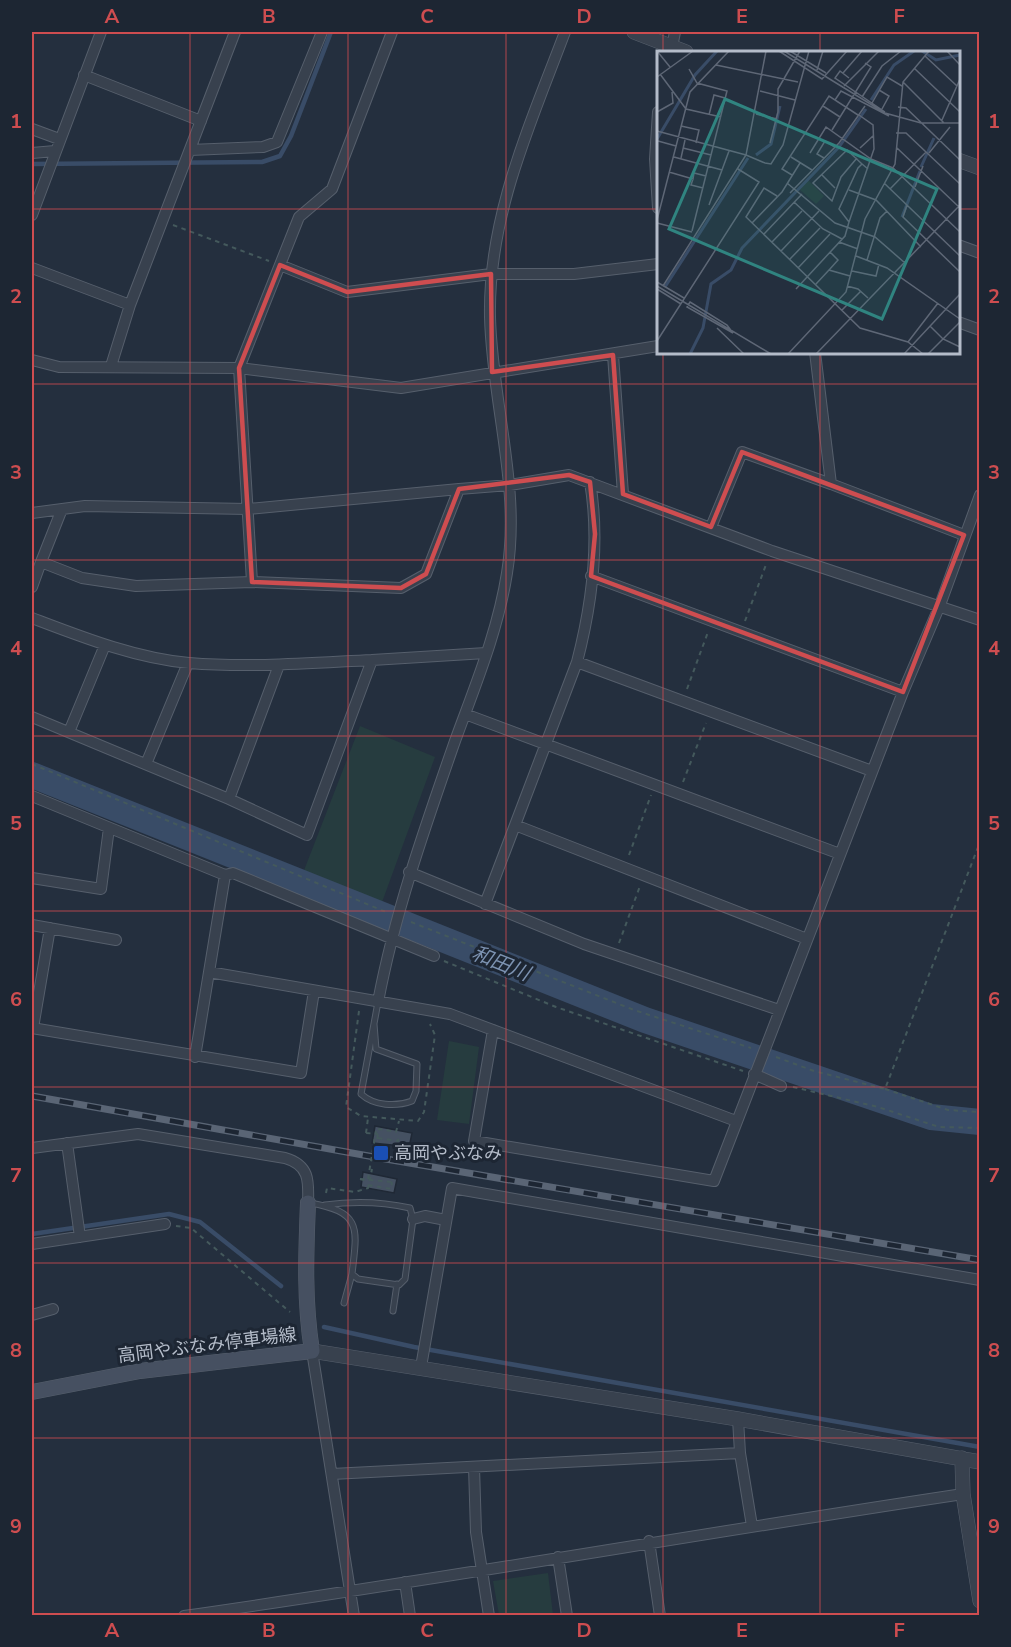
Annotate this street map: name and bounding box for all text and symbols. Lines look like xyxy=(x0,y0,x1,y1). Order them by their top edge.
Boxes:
text: A xyxy=(105,3,120,30)
text: B xyxy=(262,3,276,30)
text: C xyxy=(420,3,434,30)
text: D xyxy=(576,3,592,30)
text: E xyxy=(736,3,748,30)
text: F xyxy=(893,3,905,30)
inset map xyxy=(657,51,960,354)
text: 1 xyxy=(10,108,22,135)
text: 1 xyxy=(988,108,1000,135)
text: 2 xyxy=(10,283,22,310)
text: 2 xyxy=(988,283,1000,310)
text: 3 xyxy=(10,459,22,486)
text: 3 xyxy=(988,459,1000,486)
text: 4 xyxy=(10,635,22,662)
text: 4 xyxy=(988,635,1000,662)
text: 5 xyxy=(10,810,22,837)
text: 5 xyxy=(988,810,1000,837)
water label: 和田川 xyxy=(468,940,536,988)
text: 6 xyxy=(10,986,22,1013)
text: 6 xyxy=(988,986,1000,1013)
place label: 高岡やぶなみ xyxy=(394,1141,502,1165)
marker: 高岡やぶなみ xyxy=(372,1144,390,1162)
text: 7 xyxy=(10,1162,22,1189)
text: 7 xyxy=(988,1162,1000,1189)
street label: 高岡やぶなみ停車場線 xyxy=(116,1322,298,1368)
text: 8 xyxy=(10,1337,22,1364)
text: 8 xyxy=(988,1337,1000,1364)
text: 9 xyxy=(10,1513,22,1540)
text: 9 xyxy=(988,1513,1000,1540)
text: A xyxy=(105,1617,120,1644)
text: B xyxy=(262,1617,276,1644)
text: C xyxy=(420,1617,434,1644)
text: D xyxy=(576,1617,592,1644)
text: E xyxy=(736,1617,748,1644)
text: F xyxy=(893,1617,905,1644)

